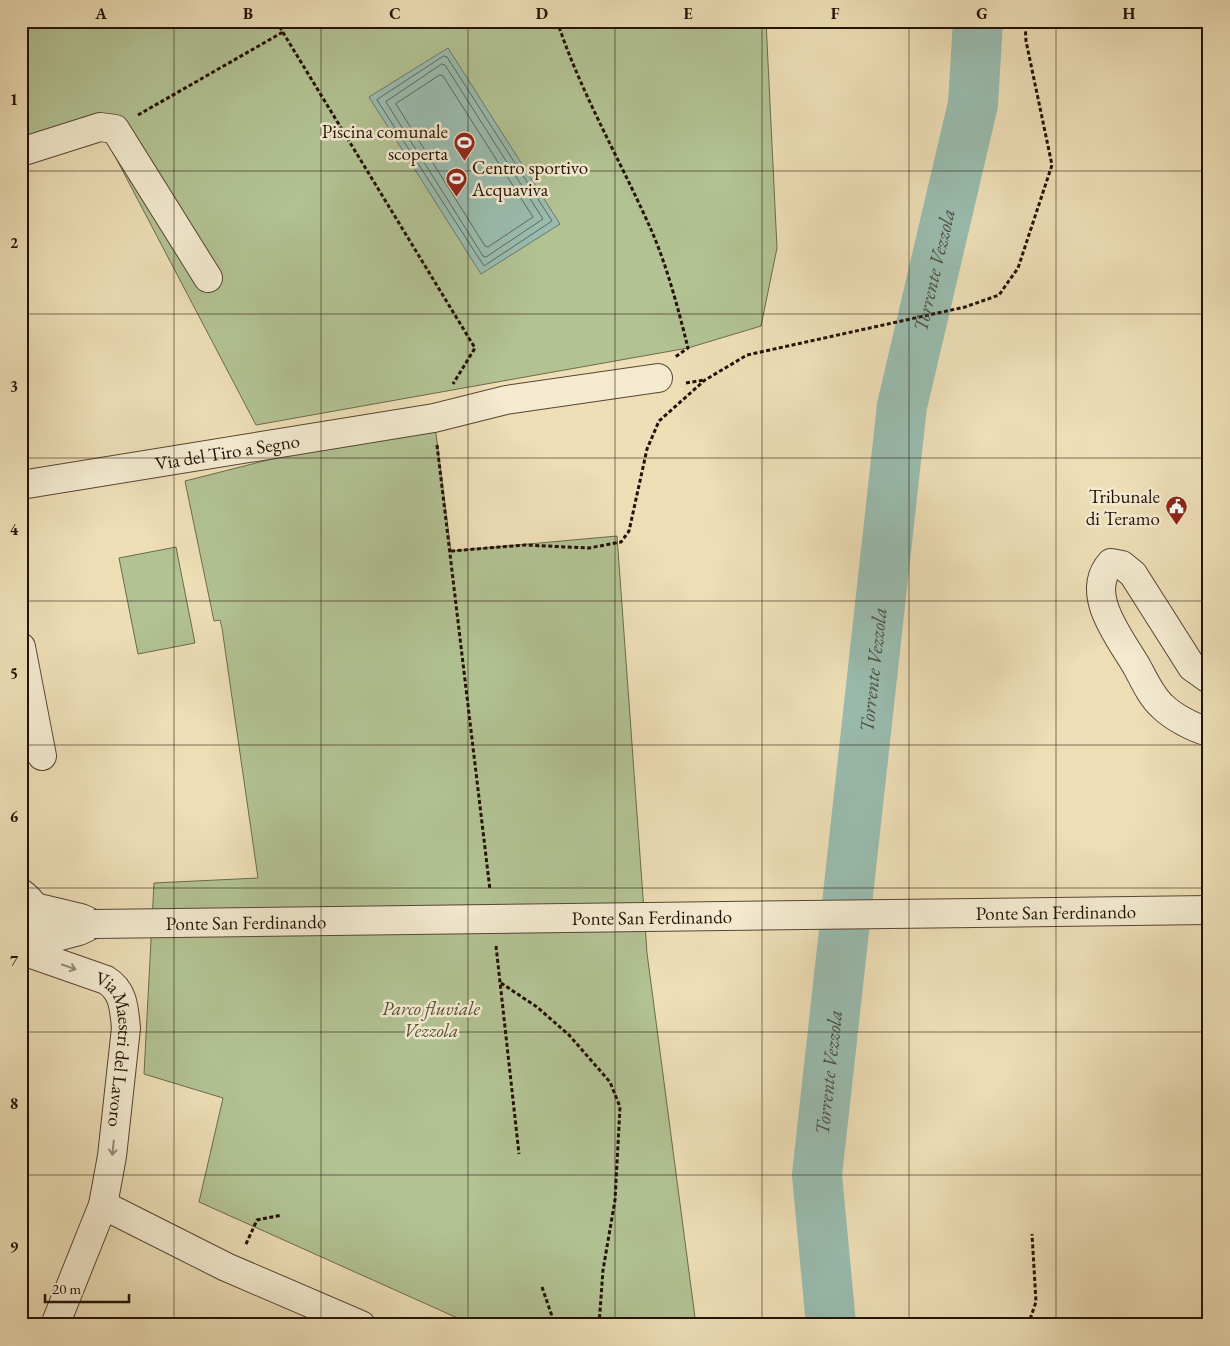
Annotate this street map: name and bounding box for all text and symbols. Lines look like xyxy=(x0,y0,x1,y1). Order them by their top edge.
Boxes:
text: A xyxy=(94,3,107,24)
text: B xyxy=(243,3,253,24)
text: C xyxy=(389,3,401,24)
text: D xyxy=(536,3,548,24)
text: E xyxy=(683,3,693,24)
text: F xyxy=(831,3,840,24)
text: G xyxy=(976,3,988,24)
text: H xyxy=(1123,3,1136,24)
text: 1 xyxy=(10,89,18,110)
place label: Piscina comunale scoperta xyxy=(322,119,448,166)
sports icon: Piscina comunale scoperta xyxy=(452,130,476,161)
place label: Centro sportivo Acquaviva xyxy=(471,155,588,202)
sports icon: Centro sportivo Acquaviva xyxy=(444,166,468,197)
water label: Torrente Vezzola xyxy=(907,206,961,334)
text: 2 xyxy=(10,232,19,253)
text: 3 xyxy=(10,376,18,397)
street label: Via del Tiro a Segno xyxy=(153,428,302,476)
place label: Tribunale di Teramo xyxy=(1086,484,1160,531)
public building icon: Tribunale di Teramo xyxy=(1164,495,1188,526)
text: 4 xyxy=(10,519,19,540)
water label: Torrente Vezzola xyxy=(853,606,893,733)
text: 5 xyxy=(10,663,18,684)
text: 6 xyxy=(10,806,19,827)
street label: Ponte San Ferdinando xyxy=(976,899,1136,926)
street label: Ponte San Ferdinando xyxy=(572,904,732,931)
street label: Ponte San Ferdinando xyxy=(166,909,326,936)
text: 7 xyxy=(10,950,19,971)
one-way arrow xyxy=(60,963,76,973)
street label: Via Maestri del Lavoro xyxy=(92,965,138,1128)
park label: Parco fluviale Vezzola xyxy=(382,996,480,1043)
water label: Torrente Vezzola xyxy=(809,1009,848,1136)
text: 8 xyxy=(10,1093,18,1114)
one-way arrow xyxy=(108,1139,118,1155)
text: 9 xyxy=(10,1236,19,1257)
scale bar xyxy=(45,1271,129,1303)
text: 20 m xyxy=(52,1279,81,1298)

